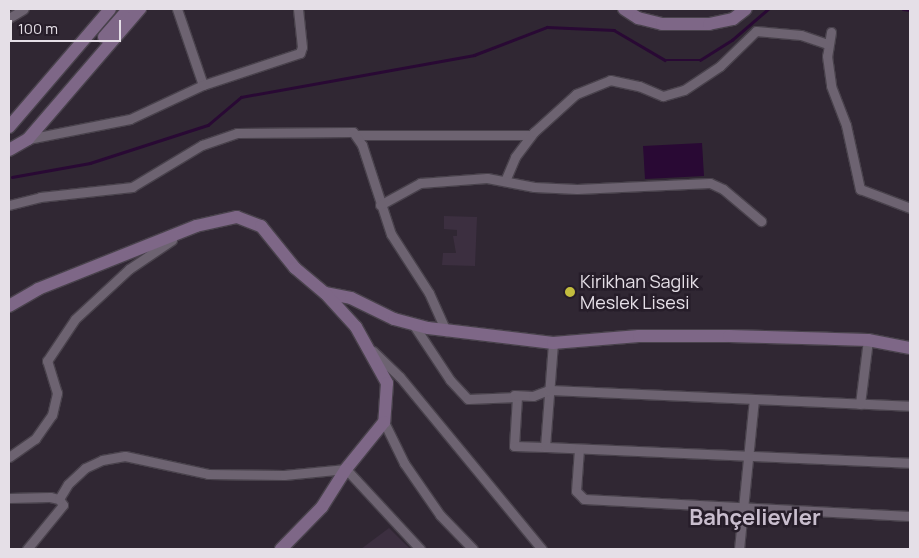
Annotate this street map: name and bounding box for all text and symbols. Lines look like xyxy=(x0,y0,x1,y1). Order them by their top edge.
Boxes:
scale bar xyxy=(12,10,124,42)
text: 100 m xyxy=(18,18,58,39)
place label: Kirikhan Saglik Meslek Lisesi xyxy=(580,271,699,314)
marker: Kirikhan Saglik Meslek Lisesi xyxy=(564,286,576,298)
district label: Bahçelievler xyxy=(689,505,821,531)

